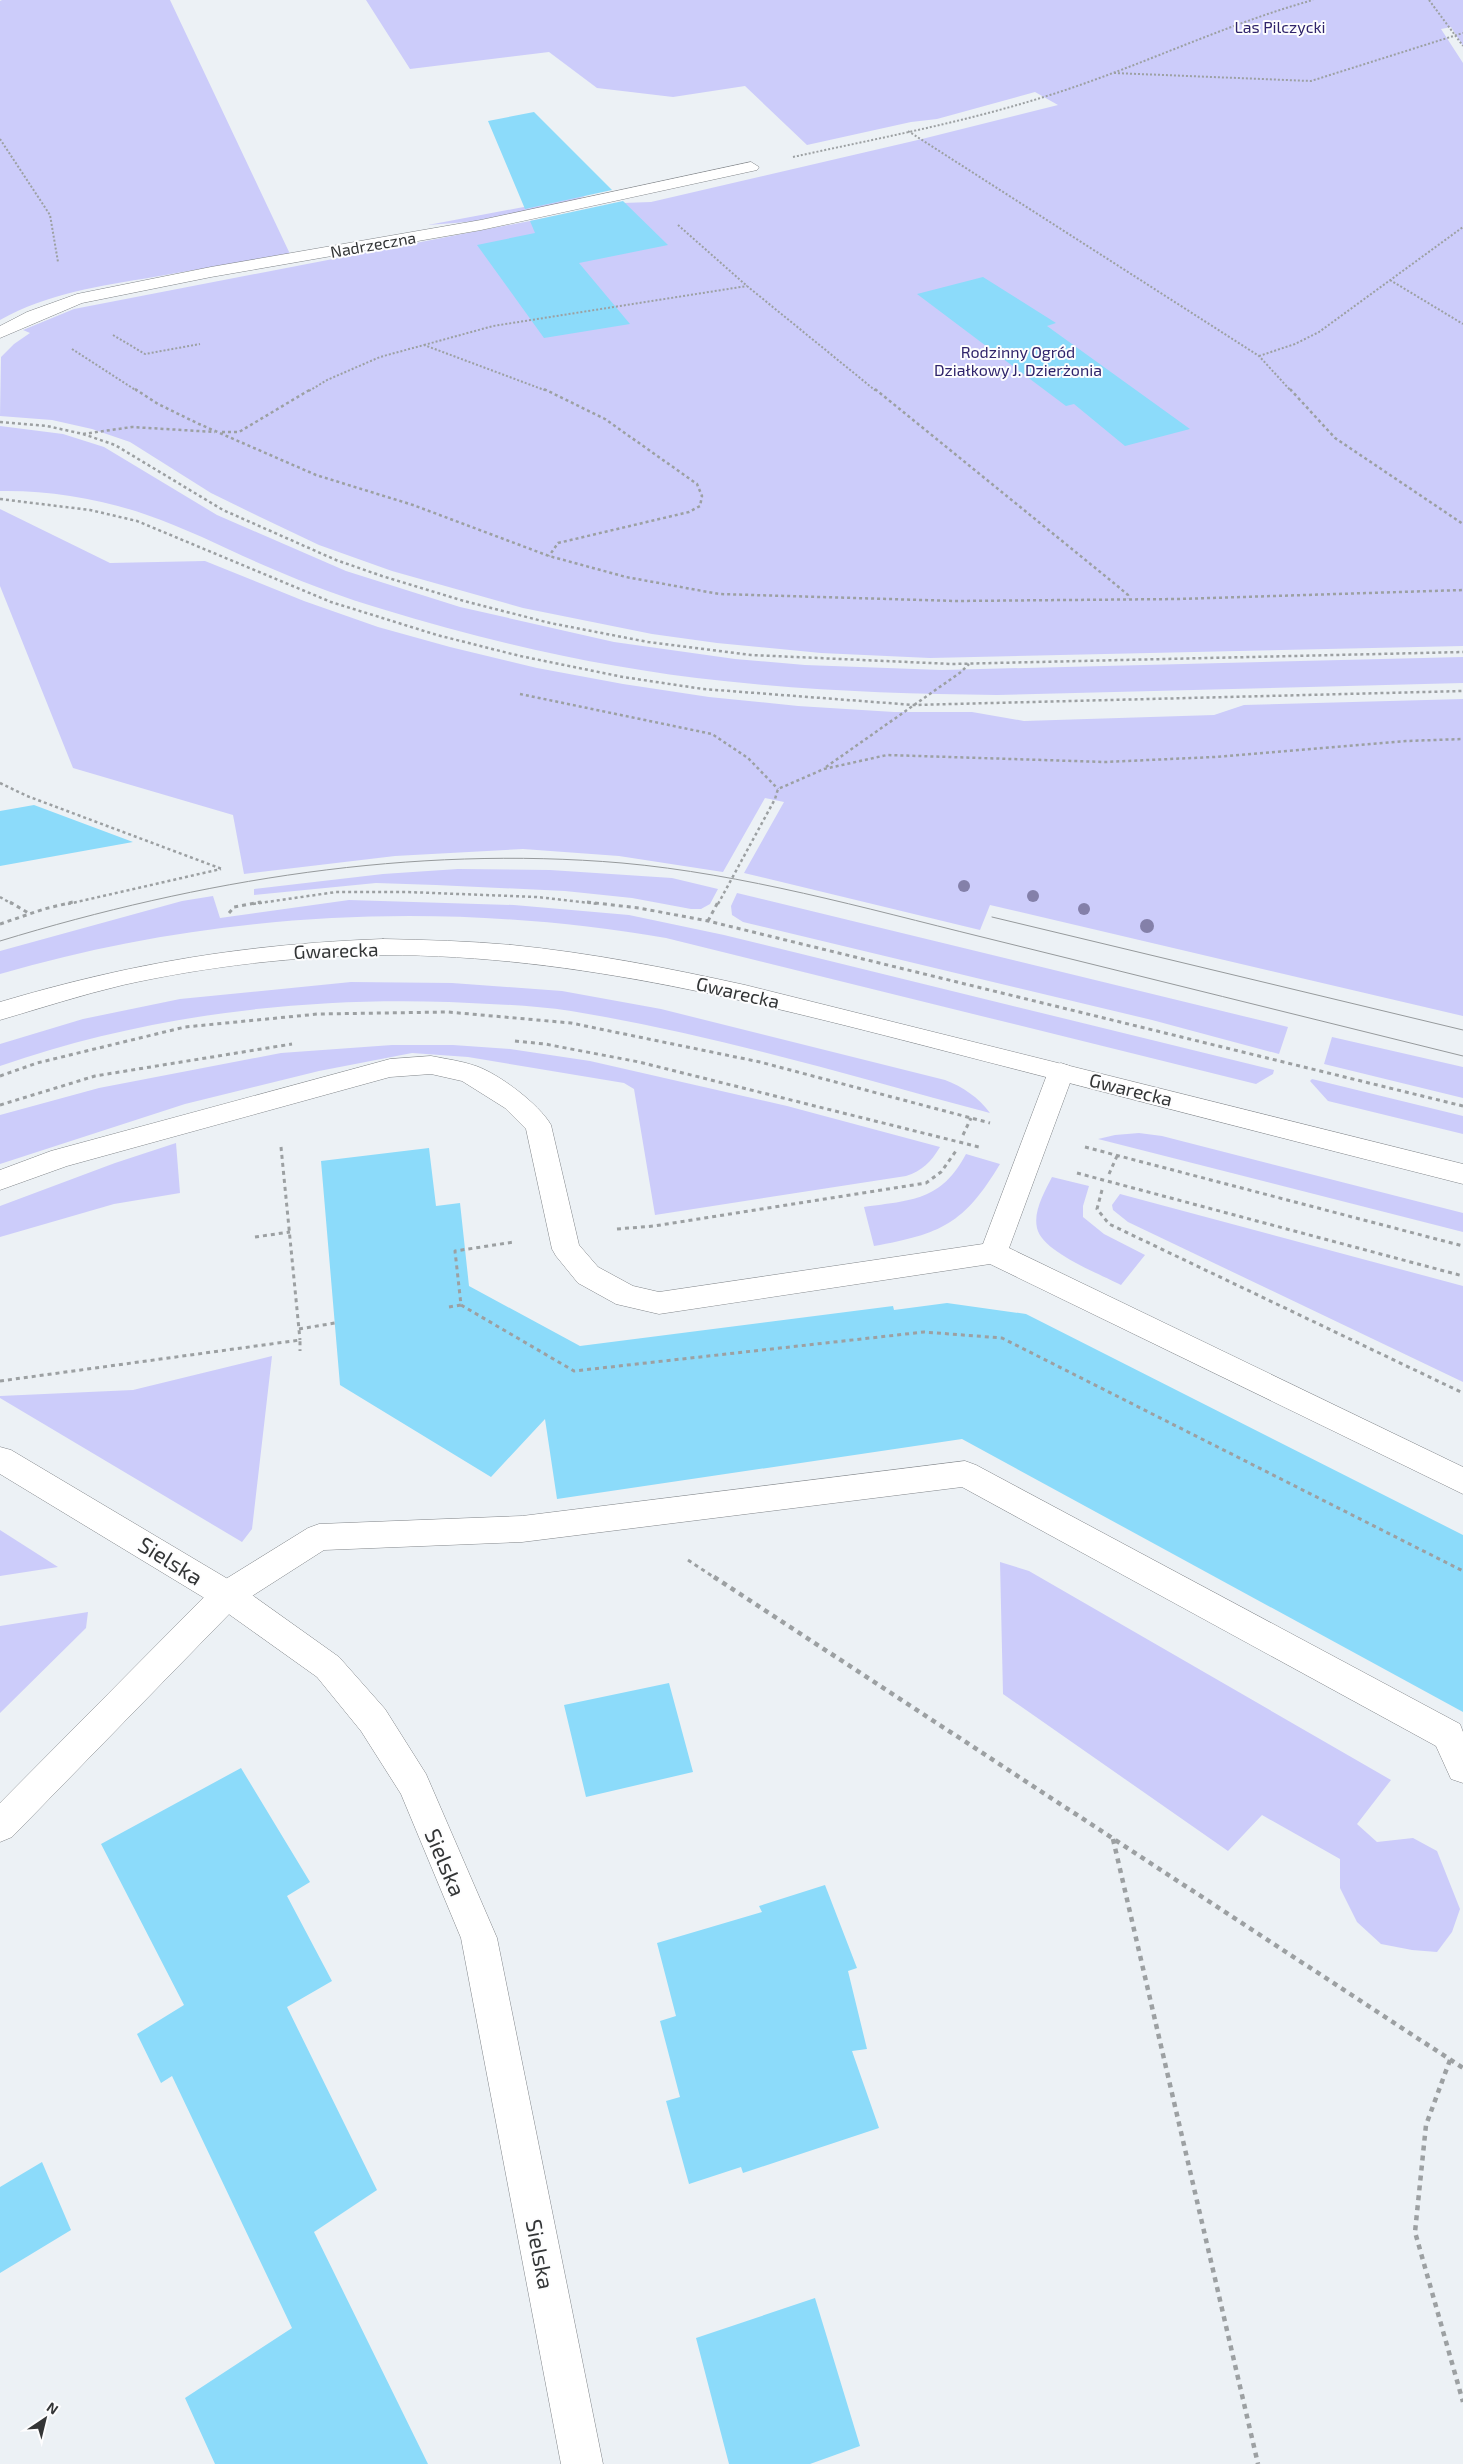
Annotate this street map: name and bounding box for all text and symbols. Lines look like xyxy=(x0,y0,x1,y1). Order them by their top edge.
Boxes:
park label: Las Pilczycki xyxy=(1234,17,1326,36)
street label: Nadrzeczna xyxy=(329,227,417,261)
park label: Rodzinny Ogród Działkowy J. Dzierżonia xyxy=(934,342,1102,379)
street label: Gwarecka xyxy=(293,937,379,963)
street label: Gwarecka xyxy=(694,971,782,1013)
street label: Gwarecka xyxy=(1087,1068,1175,1110)
street label: Sielska xyxy=(134,1530,208,1590)
street label: Sielska xyxy=(420,1824,472,1900)
street label: Sielska xyxy=(522,2217,560,2291)
north arrow xyxy=(20,2394,70,2444)
text: N xyxy=(44,2398,62,2418)

